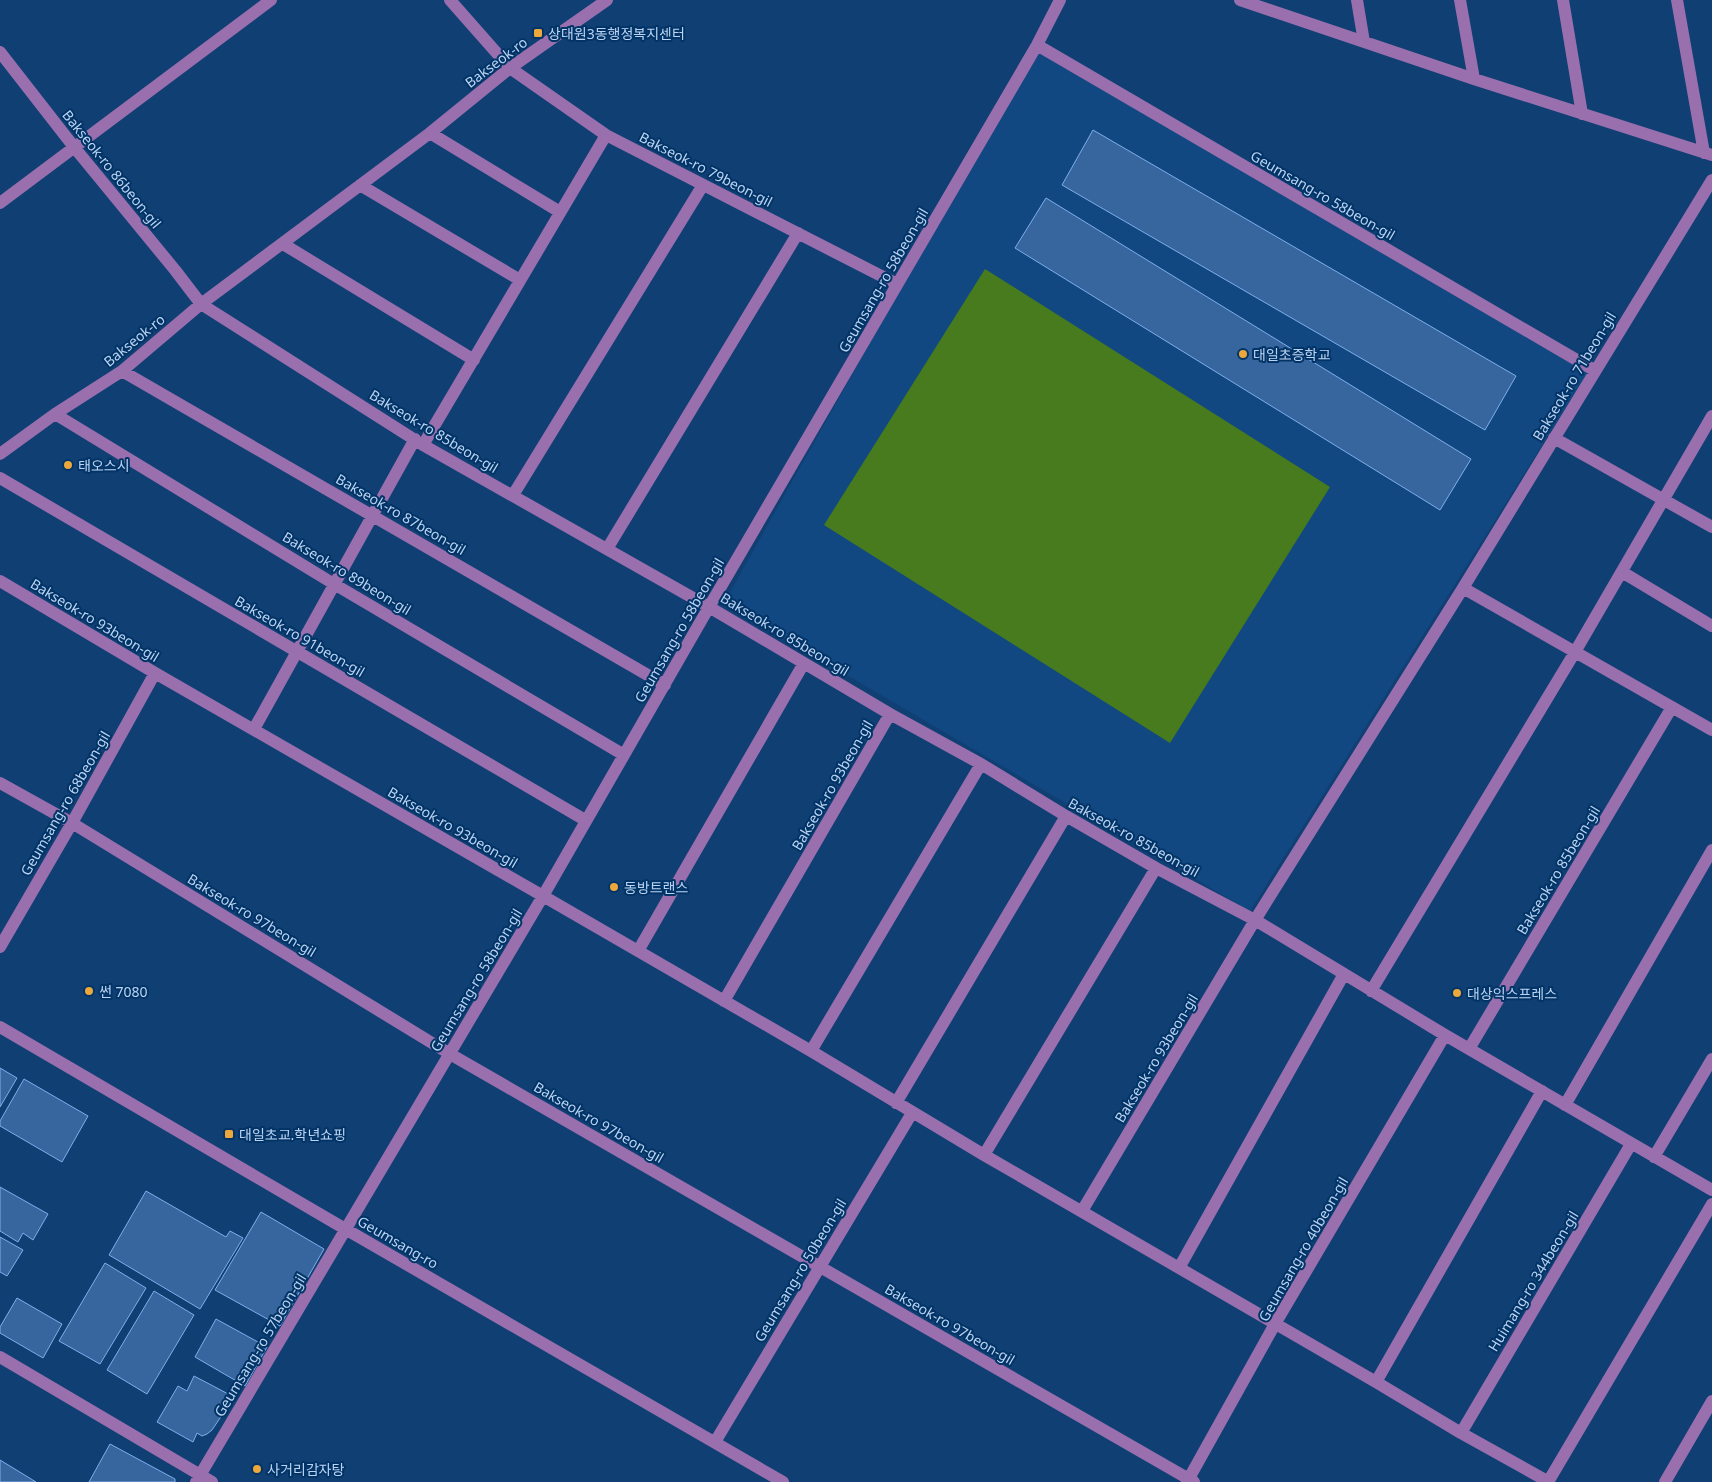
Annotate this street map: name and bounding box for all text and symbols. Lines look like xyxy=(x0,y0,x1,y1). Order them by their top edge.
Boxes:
place label: 상대원3동행정복지센터 xyxy=(548,24,685,43)
marker: 상대원3동행정복지센터 xyxy=(532,27,544,39)
street label: Bakseok-ro xyxy=(461,32,531,92)
street label: Bakseok-ro 86beon-gil xyxy=(58,106,166,232)
street label: Bakseok-ro 79beon-gil xyxy=(636,127,776,211)
street label: Geumsang-ro 58beon-gil xyxy=(1247,146,1399,244)
street label: Geumsang-ro 58beon-gil xyxy=(834,204,932,356)
street label: Bakseok-ro 71beon-gil xyxy=(1528,308,1620,444)
street label: Bakseok-ro xyxy=(99,309,169,371)
place label: 대일초증학교 xyxy=(1253,345,1330,364)
marker: 대일초증학교 xyxy=(1237,348,1249,360)
street label: Bakseok-ro 85beon-gil xyxy=(366,385,502,477)
place label: 태오스시 xyxy=(78,456,130,475)
marker: 태오스시 xyxy=(62,459,74,471)
street label: Bakseok-ro 87beon-gil xyxy=(333,469,469,559)
street label: Bakseok-ro 89beon-gil xyxy=(279,527,415,619)
street label: Geumsang-ro 58beon-gil xyxy=(630,554,728,706)
street label: Bakseok-ro 93beon-gil xyxy=(27,574,163,666)
street label: Bakseok-ro 85beon-gil xyxy=(717,588,853,680)
street label: Bakseok-ro 91beon-gil xyxy=(232,591,368,681)
street label: Bakseok-ro 93beon-gil xyxy=(787,717,877,853)
street label: Geumsang-ro 68beon-gil xyxy=(16,727,114,879)
street label: Bakseok-ro 93beon-gil xyxy=(385,782,521,872)
street label: Bakseok-ro 85beon-gil xyxy=(1065,793,1203,881)
street label: Bakseok-ro 85beon-gil xyxy=(1512,802,1604,938)
street label: Bakseok-ro 97beon-gil xyxy=(184,869,320,961)
place label: 동방트랜스 xyxy=(624,878,689,897)
marker: 동방트랜스 xyxy=(608,881,620,893)
street label: Geumsang-ro 58beon-gil xyxy=(426,905,526,1055)
place label: 썬 7080 xyxy=(99,982,148,1001)
place label: 대상익스프레스 xyxy=(1467,984,1557,1003)
marker: 썬 7080 xyxy=(83,985,95,997)
marker: 대상익스프레스 xyxy=(1451,987,1463,999)
street label: Bakseok-ro 93beon-gil xyxy=(1110,990,1202,1126)
street label: Bakseok-ro 97beon-gil xyxy=(531,1077,667,1167)
place label: 대일초교.학년쇼핑 xyxy=(239,1125,346,1144)
marker: 대일초교.학년쇼핑 xyxy=(223,1128,235,1140)
street label: Geumsang-ro 40beon-gil xyxy=(1254,1173,1352,1325)
street label: Geumsang-ro 50beon-gil xyxy=(750,1195,850,1345)
street label: Huimang-ro 344beon-gil xyxy=(1483,1207,1583,1355)
street label: Geumsang-ro xyxy=(354,1211,442,1273)
street label: Geumsang-ro 57beon-gil xyxy=(210,1270,310,1420)
street label: Bakseok-ro 97beon-gil xyxy=(882,1279,1018,1369)
place label: 사거리감자탕 xyxy=(267,1460,344,1479)
marker: 사거리감자탕 xyxy=(251,1463,263,1475)

